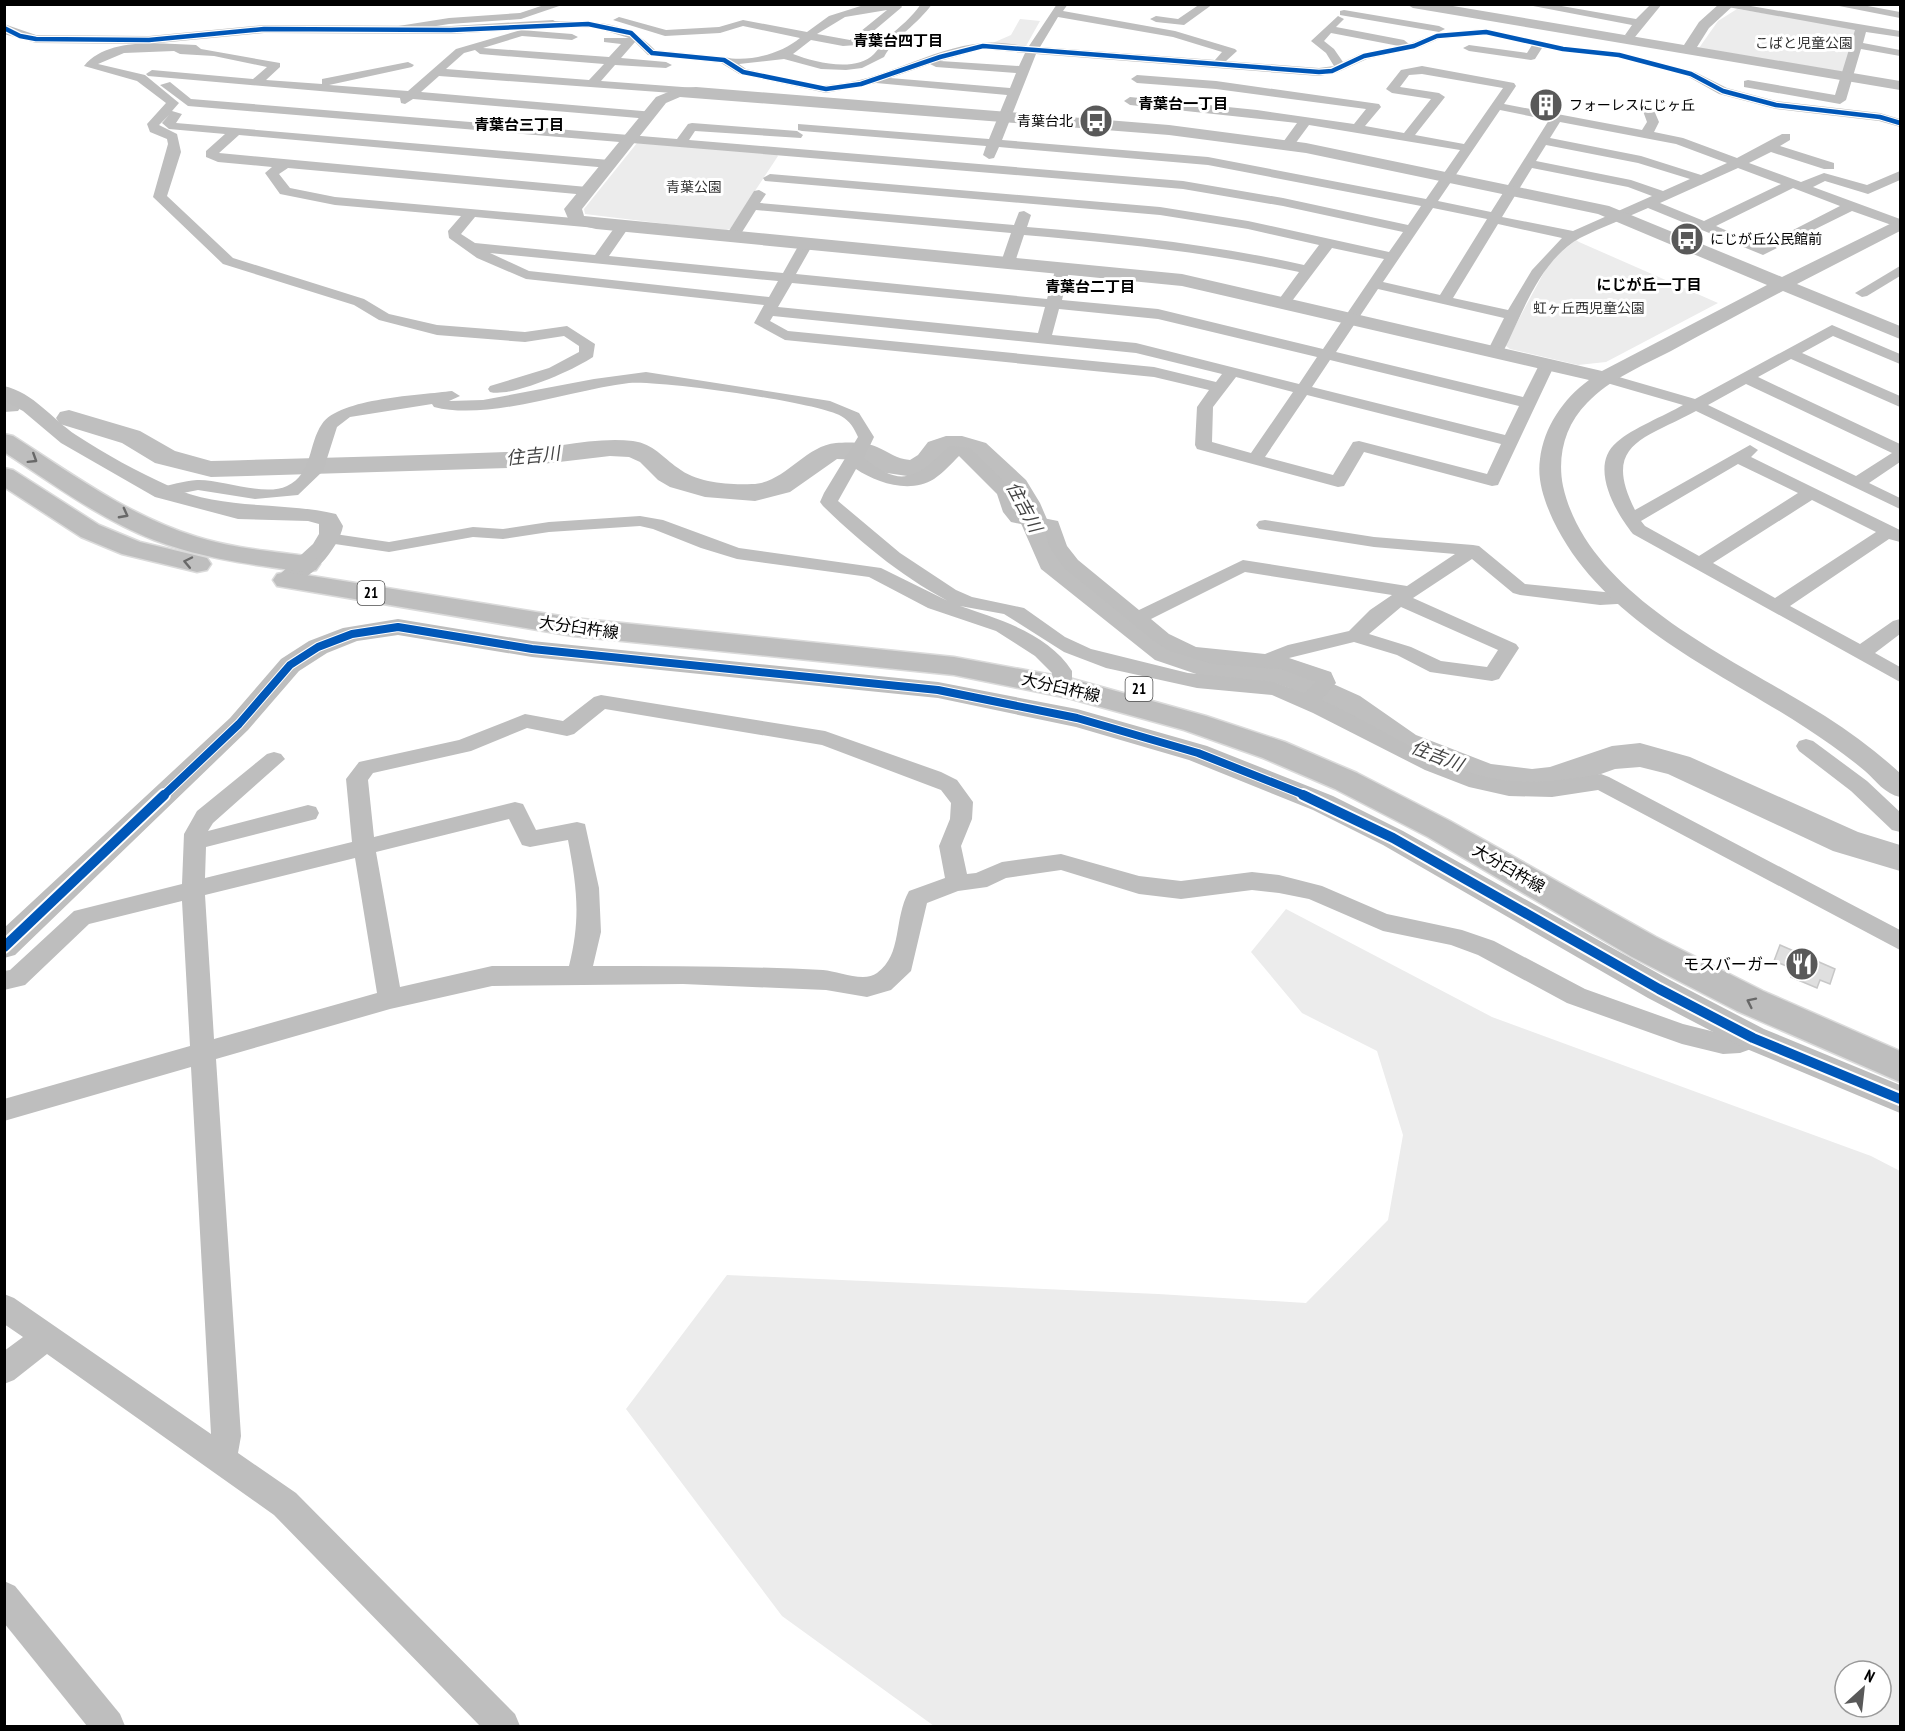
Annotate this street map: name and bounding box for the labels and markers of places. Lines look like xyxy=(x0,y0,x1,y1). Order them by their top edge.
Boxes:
building icon: フォーレスにじヶ丘 xyxy=(1528,87,1564,123)
place label: フォーレスにじヶ丘 xyxy=(1569,96,1695,114)
bus stop icon: 青葉台北 xyxy=(1078,103,1114,139)
place label: 青葉台北 xyxy=(1017,112,1073,130)
bus stop icon: にじが丘公民館前 xyxy=(1669,221,1705,257)
place label: にじが丘公民館前 xyxy=(1710,230,1822,248)
restaurant icon: モスバーガー xyxy=(1784,946,1820,982)
place label: モスバーガー xyxy=(1683,954,1779,974)

